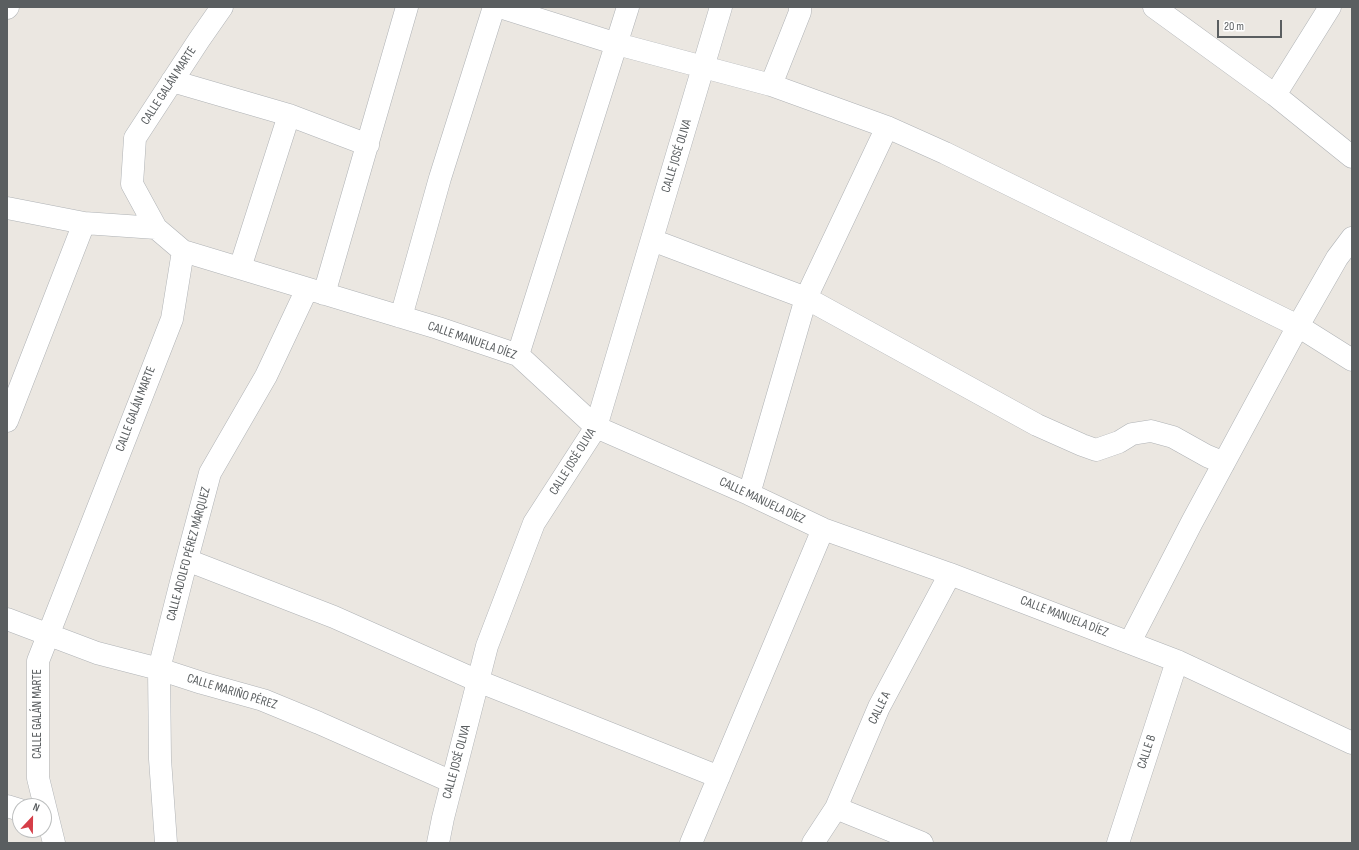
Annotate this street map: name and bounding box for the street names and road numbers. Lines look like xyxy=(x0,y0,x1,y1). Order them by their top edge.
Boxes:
street label: CALLE GALÁN MARTE xyxy=(138,44,200,128)
street label: CALLE JOSÉ OLIVA xyxy=(658,117,696,195)
street label: CALLE MANUELA DÍEZ xyxy=(426,318,518,364)
street label: CALLE GALÁN MARTE xyxy=(113,364,159,454)
street label: CALLE JOSÉ OLIVA xyxy=(546,426,600,498)
street label: CALLE MANUELA DÍEZ xyxy=(717,474,807,528)
street label: CALLE ADOLFO PÉREZ MÁRQUEZ xyxy=(164,485,214,623)
street label: CALLE MANUELA DÍEZ xyxy=(1018,593,1110,641)
street label: CALLE GALÁN MARTE xyxy=(30,669,46,759)
street label: CALLE MARIÑO PÉREZ xyxy=(185,671,279,713)
street label: CALLE A xyxy=(865,689,895,727)
street label: CALLE JOSÉ OLIVA xyxy=(440,723,474,801)
street label: CALLE B xyxy=(1134,733,1160,771)

